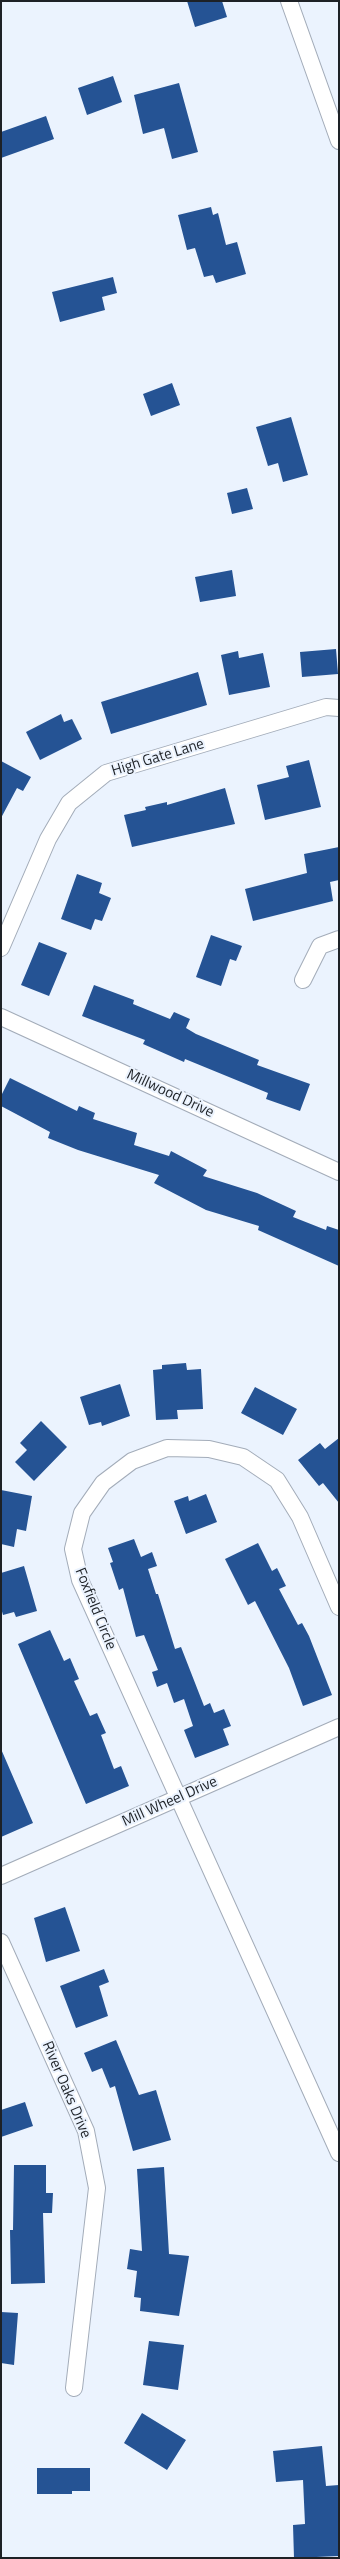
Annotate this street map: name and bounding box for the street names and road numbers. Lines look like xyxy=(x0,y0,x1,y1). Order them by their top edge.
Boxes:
street label: High Gate Lane xyxy=(110,735,206,781)
street label: Millwood Drive xyxy=(124,1066,216,1122)
street label: Foxfield Circle xyxy=(70,1565,120,1653)
street label: Mill Wheel Drive xyxy=(120,1773,220,1831)
street label: River Oaks Drive xyxy=(38,2039,94,2141)

